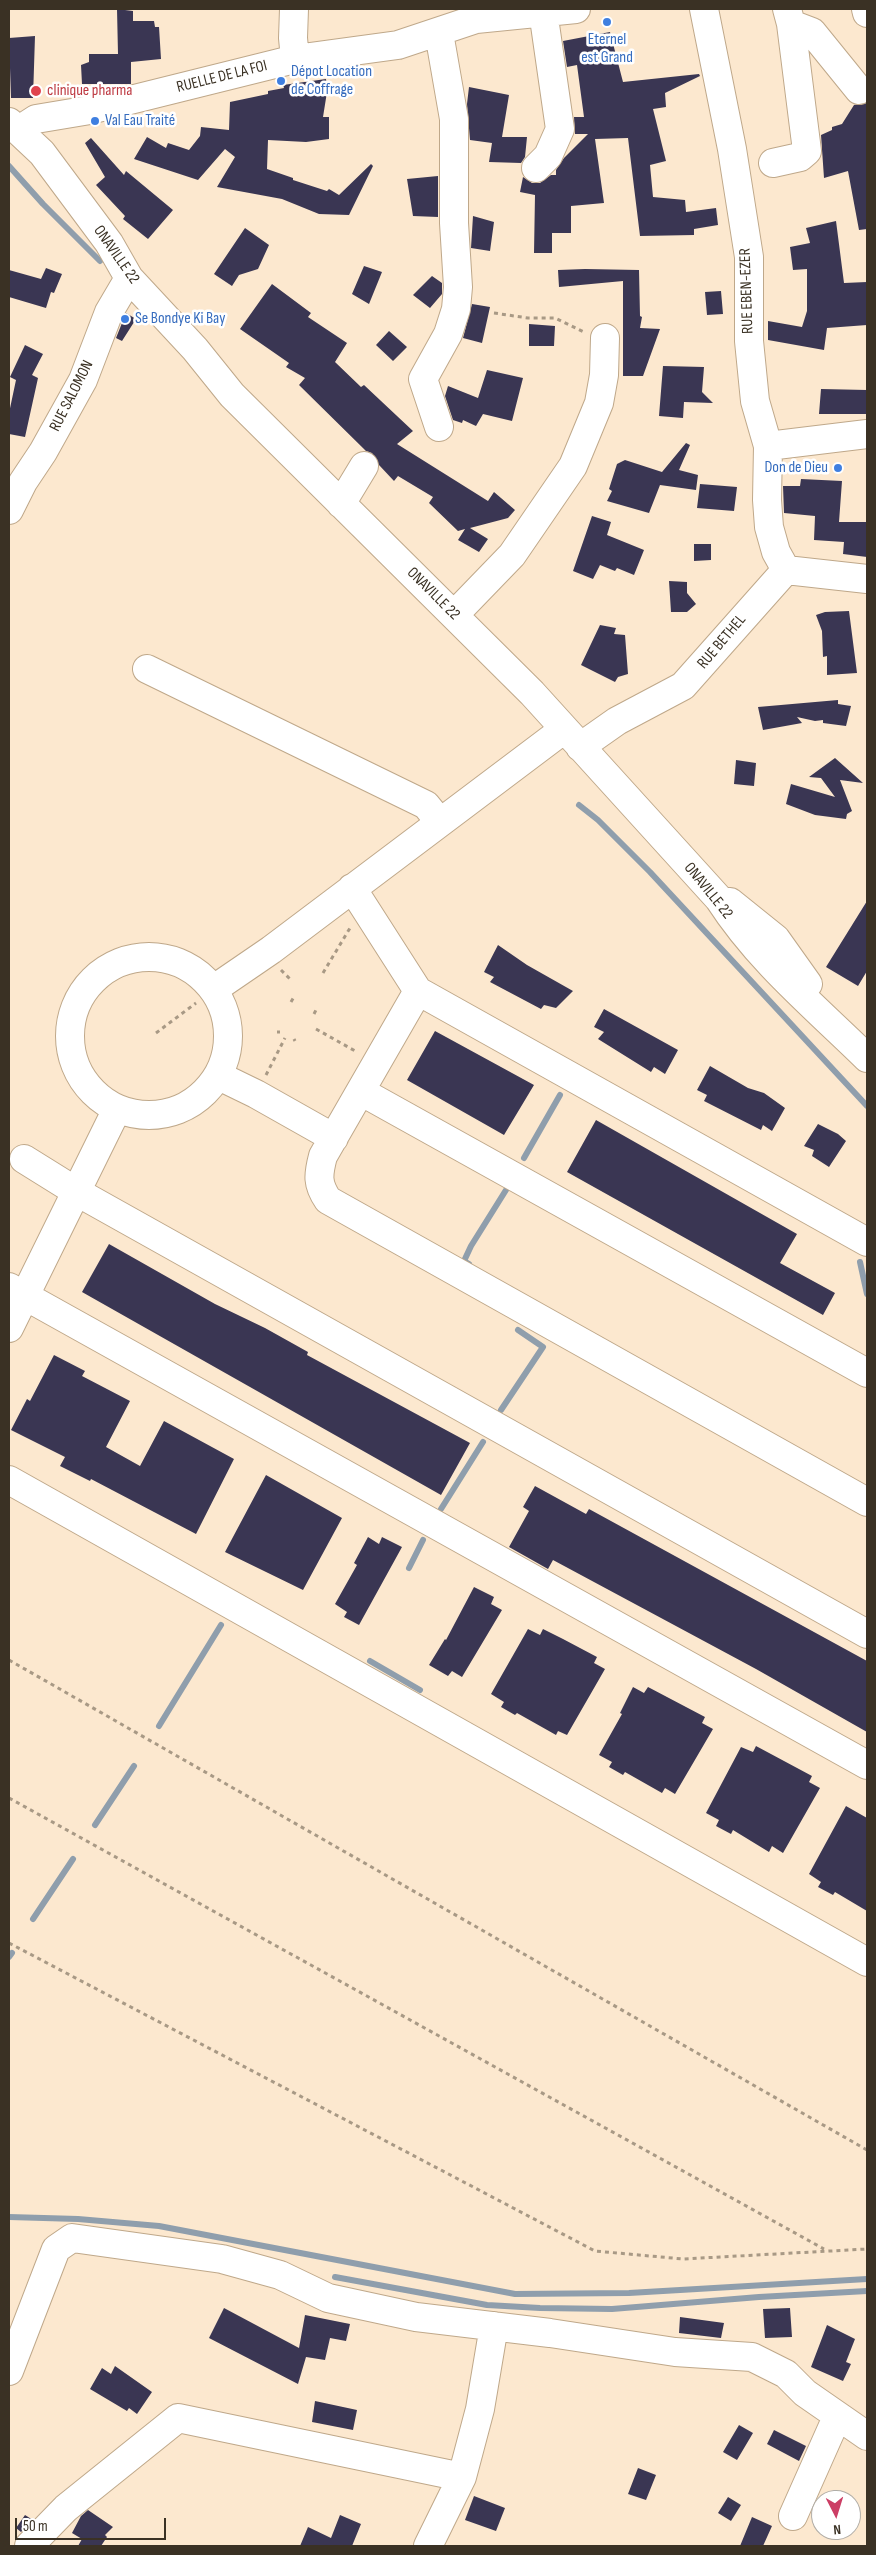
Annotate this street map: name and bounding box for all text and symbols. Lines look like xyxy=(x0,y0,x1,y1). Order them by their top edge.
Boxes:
marker: Eternel est Grand xyxy=(601,16,613,28)
place label: Eternel est Grand xyxy=(581,30,633,68)
street label: RUELLE DE LA FOI xyxy=(175,57,269,97)
place label: Dépot Location de Coffrage xyxy=(291,62,372,100)
marker: Dépot Location de Coffrage xyxy=(275,75,287,87)
place label: clinique pharma xyxy=(47,81,132,101)
marker: clinique pharma xyxy=(29,84,43,98)
place label: Val Eau Traité xyxy=(105,111,175,131)
marker: Val Eau Traité xyxy=(89,115,101,127)
street label: ONAVILLE 22 xyxy=(89,222,143,288)
street label: RUE EBEN-EZER xyxy=(736,248,758,334)
place label: Se Bondye Ki Bay xyxy=(135,309,225,329)
marker: Se Bondye Ki Bay xyxy=(119,313,131,325)
street label: RUE SALOMON xyxy=(46,357,98,435)
place label: Don de Dieu xyxy=(764,458,828,478)
marker: Don de Dieu xyxy=(832,462,844,474)
street label: ONAVILLE 22 xyxy=(403,564,463,624)
street label: RUE BETHEL xyxy=(694,611,750,673)
street label: ONAVILLE 22 xyxy=(679,859,737,923)
north arrow xyxy=(811,2490,861,2540)
scale bar xyxy=(18,2508,169,2540)
text: 50 m xyxy=(23,2517,48,2536)
text: N xyxy=(833,2521,842,2538)

